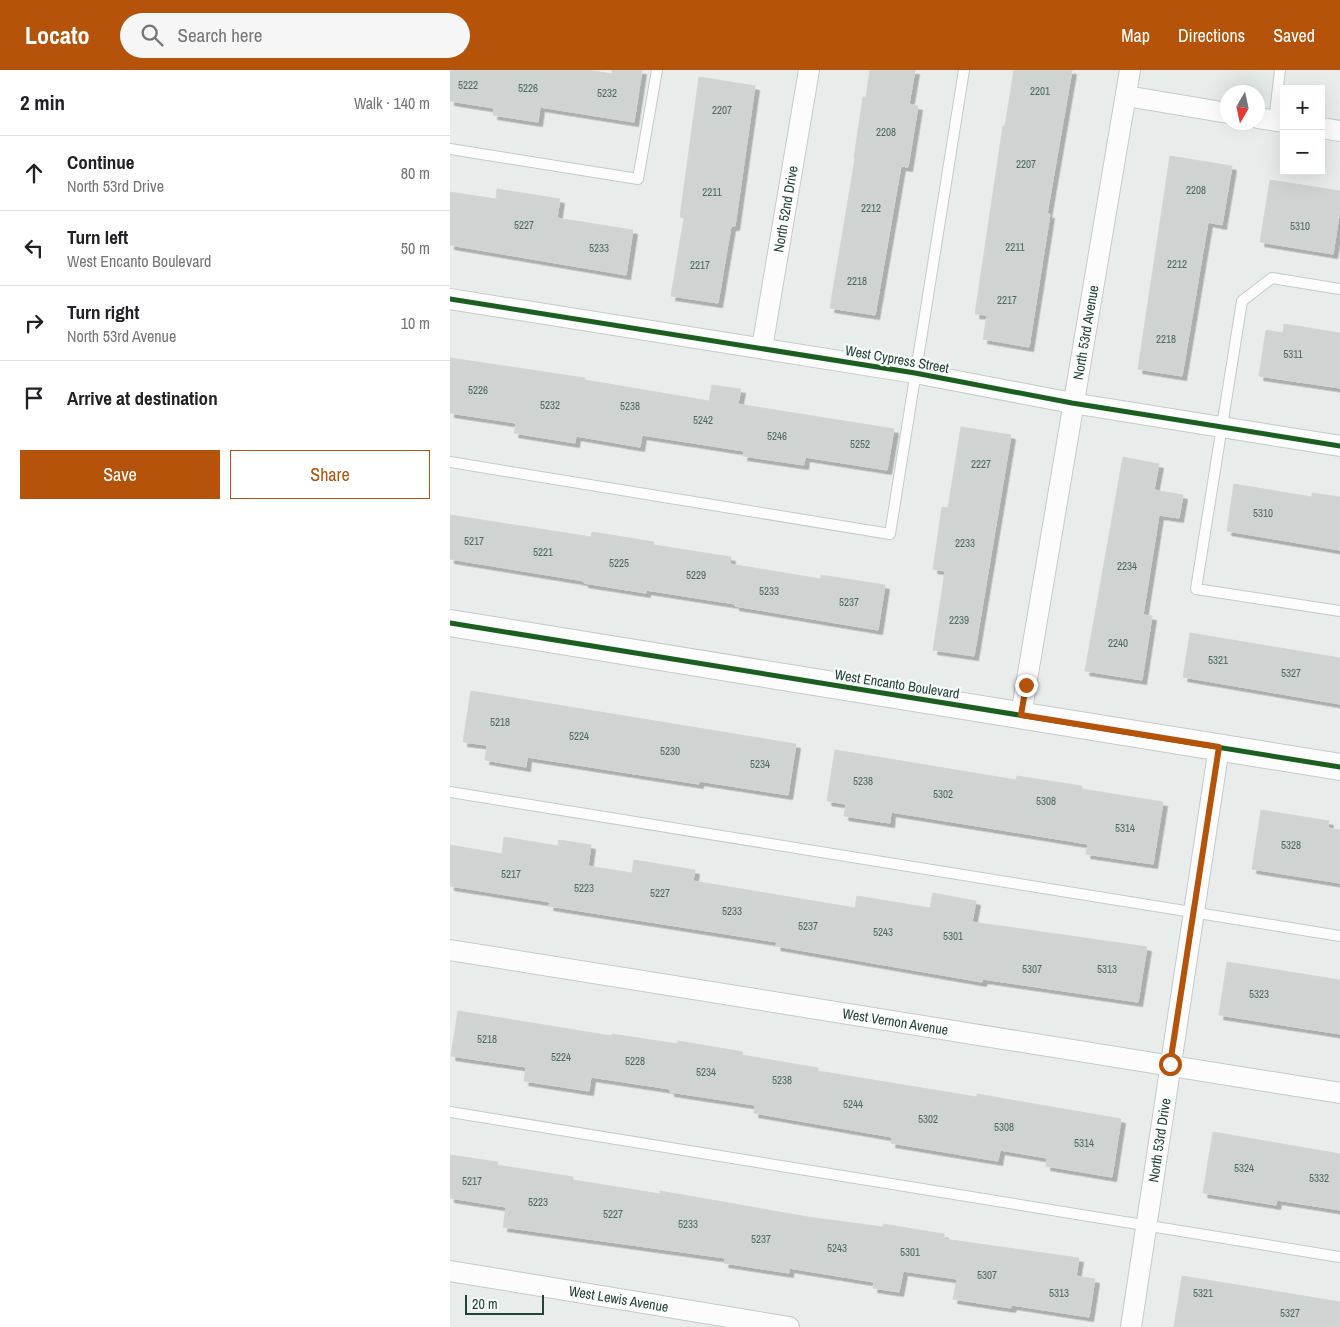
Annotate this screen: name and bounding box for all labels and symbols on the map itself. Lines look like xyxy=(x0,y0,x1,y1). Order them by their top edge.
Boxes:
house number: 5222 xyxy=(458,78,478,92)
house number: 5226 xyxy=(518,81,538,95)
house number: 2201 xyxy=(1030,84,1050,98)
north arrow xyxy=(1220,85,1265,130)
house number: 5232 xyxy=(597,86,617,100)
house number: 2207 xyxy=(712,103,732,117)
house number: 2208 xyxy=(876,125,896,139)
house number: 2207 xyxy=(1016,157,1036,171)
street label: North 52nd Drive xyxy=(769,164,802,254)
house number: 2208 xyxy=(1186,183,1206,197)
house number: 2211 xyxy=(702,185,722,199)
house number: 2212 xyxy=(861,201,881,215)
house number: 5227 xyxy=(514,218,534,232)
house number: 5310 xyxy=(1290,219,1310,233)
house number: 2211 xyxy=(1005,240,1025,254)
house number: 5233 xyxy=(589,241,609,255)
house number: 2212 xyxy=(1167,257,1187,271)
house number: 2217 xyxy=(690,258,710,272)
house number: 2218 xyxy=(847,274,867,288)
street label: North 53rd Avenue xyxy=(1069,284,1102,381)
house number: 2217 xyxy=(997,293,1017,307)
house number: 2218 xyxy=(1156,332,1176,346)
street label: West Cypress Street xyxy=(844,341,950,377)
house number: 5311 xyxy=(1283,347,1303,361)
house number: 5226 xyxy=(468,383,488,397)
house number: 5232 xyxy=(540,398,560,412)
house number: 5238 xyxy=(620,399,640,413)
house number: 5242 xyxy=(693,413,713,427)
house number: 5246 xyxy=(767,429,787,443)
house number: 5252 xyxy=(850,437,870,451)
house number: 2227 xyxy=(971,457,991,471)
house number: 5310 xyxy=(1253,506,1273,520)
house number: 5217 xyxy=(464,534,484,548)
house number: 2233 xyxy=(955,536,975,550)
house number: 5221 xyxy=(533,545,553,559)
house number: 5225 xyxy=(609,556,629,570)
house number: 2234 xyxy=(1117,559,1137,573)
house number: 5229 xyxy=(686,568,706,582)
house number: 5233 xyxy=(759,584,779,598)
house number: 5237 xyxy=(839,595,859,609)
house number: 2239 xyxy=(949,613,969,627)
house number: 2240 xyxy=(1108,636,1128,650)
house number: 5321 xyxy=(1208,653,1228,667)
street label: West Encanto Boulevard xyxy=(833,665,961,703)
house number: 5327 xyxy=(1281,666,1301,680)
route end xyxy=(1015,674,1038,697)
house number: 5218 xyxy=(490,715,510,729)
house number: 5224 xyxy=(569,729,589,743)
house number: 5230 xyxy=(660,744,680,758)
house number: 5234 xyxy=(750,757,770,771)
house number: 5238 xyxy=(853,774,873,788)
house number: 5302 xyxy=(933,787,953,801)
house number: 5308 xyxy=(1036,794,1056,808)
house number: 5314 xyxy=(1115,821,1135,835)
house number: 5328 xyxy=(1281,838,1301,852)
house number: 5217 xyxy=(501,867,521,881)
house number: 5223 xyxy=(574,881,594,895)
house number: 5227 xyxy=(650,886,670,900)
house number: 5233 xyxy=(722,904,742,918)
house number: 5237 xyxy=(798,919,818,933)
house number: 5243 xyxy=(873,925,893,939)
house number: 5301 xyxy=(943,929,963,943)
house number: 5307 xyxy=(1022,962,1042,976)
house number: 5313 xyxy=(1097,962,1117,976)
house number: 5323 xyxy=(1249,987,1269,1001)
street label: West Vernon Avenue xyxy=(841,1004,950,1039)
house number: 5218 xyxy=(477,1032,497,1046)
house number: 5224 xyxy=(551,1050,571,1064)
route start xyxy=(1159,1053,1182,1076)
house number: 5228 xyxy=(625,1054,645,1068)
house number: 5234 xyxy=(696,1065,716,1079)
house number: 5238 xyxy=(772,1073,792,1087)
house number: 5244 xyxy=(843,1097,863,1111)
street label: North 53rd Drive xyxy=(1144,1097,1175,1184)
house number: 5302 xyxy=(918,1112,938,1126)
house number: 5308 xyxy=(994,1120,1014,1134)
house number: 5314 xyxy=(1074,1136,1094,1150)
house number: 5324 xyxy=(1234,1161,1254,1175)
house number: 5332 xyxy=(1309,1171,1329,1185)
house number: 5217 xyxy=(462,1174,482,1188)
house number: 5223 xyxy=(528,1195,548,1209)
house number: 5227 xyxy=(603,1207,623,1221)
house number: 5233 xyxy=(678,1217,698,1231)
house number: 5237 xyxy=(751,1232,771,1246)
house number: 5243 xyxy=(827,1241,847,1255)
house number: 5301 xyxy=(900,1245,920,1259)
house number: 5307 xyxy=(977,1268,997,1282)
street label: West Lewis Avenue xyxy=(568,1282,670,1316)
house number: 5313 xyxy=(1049,1286,1069,1300)
house number: 5321 xyxy=(1193,1286,1213,1300)
scale bar xyxy=(465,1292,544,1315)
house number: 5327 xyxy=(1280,1306,1300,1320)

